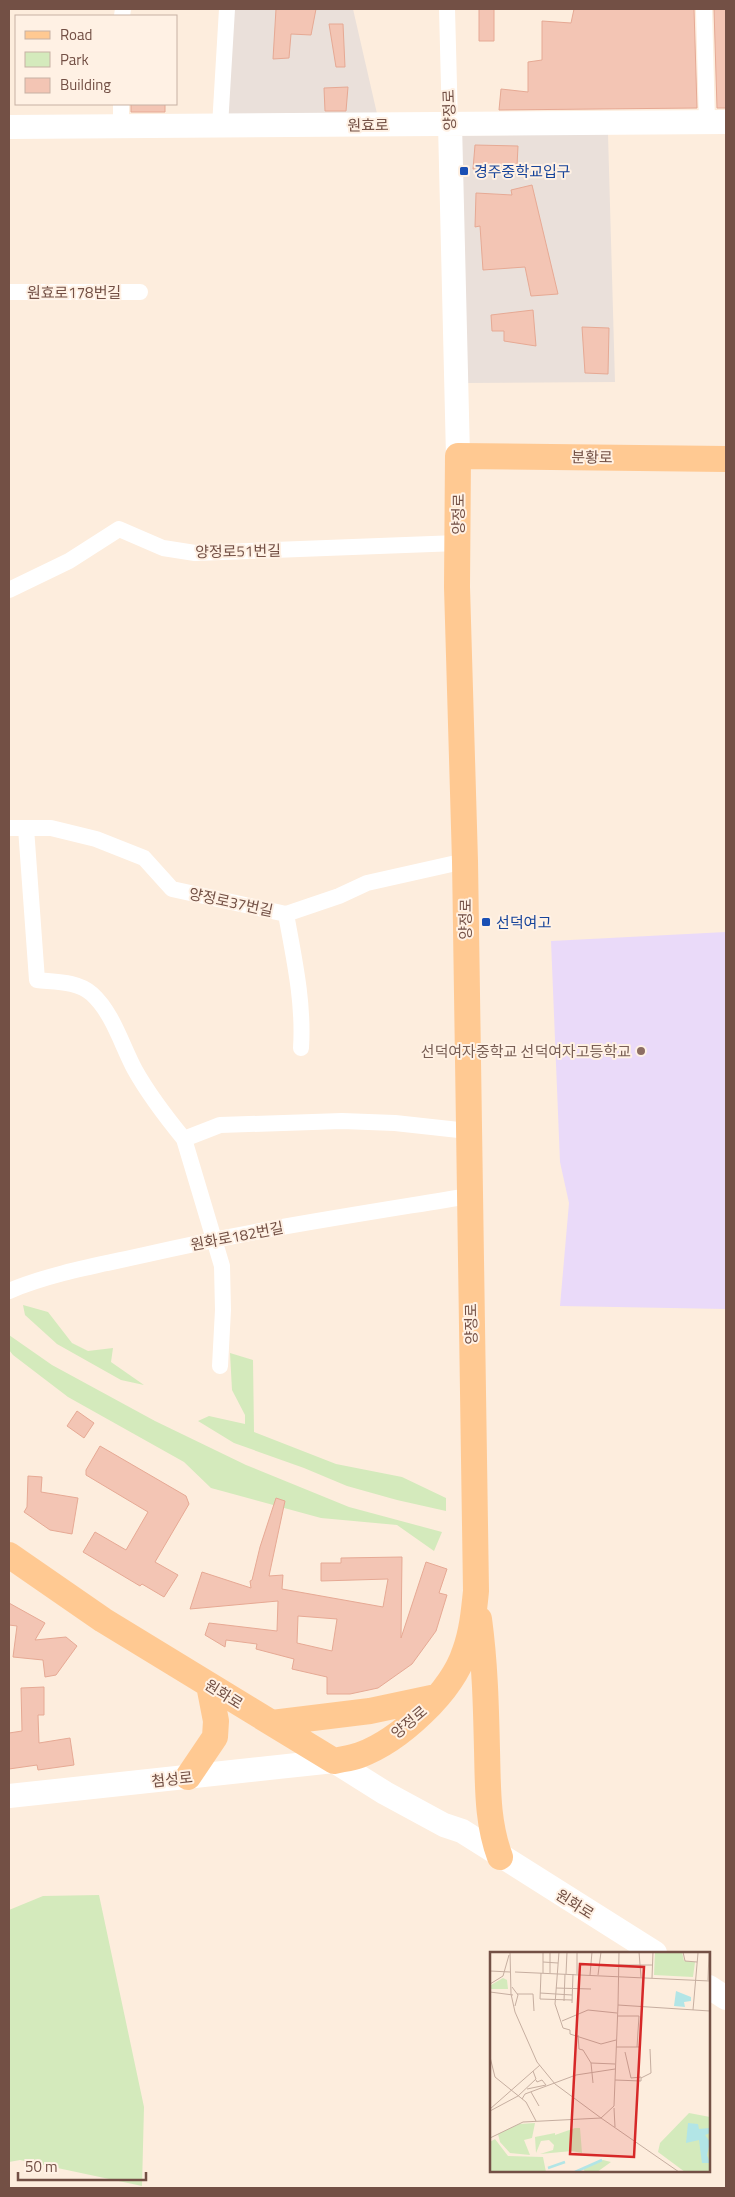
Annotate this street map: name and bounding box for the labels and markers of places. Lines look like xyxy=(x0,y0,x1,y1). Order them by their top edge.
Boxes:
place label: 경주중학교입구 xyxy=(474,160,571,183)
marker: 경주중학교입구 xyxy=(458,165,470,177)
place label: 선덕여고 xyxy=(496,911,551,934)
marker: 선덕여고 xyxy=(480,916,492,928)
place label: 선덕여자중학교 선덕여자고등학교 xyxy=(421,1040,631,1063)
marker: 선덕여자중학교 선덕여자고등학교 xyxy=(635,1045,647,1057)

